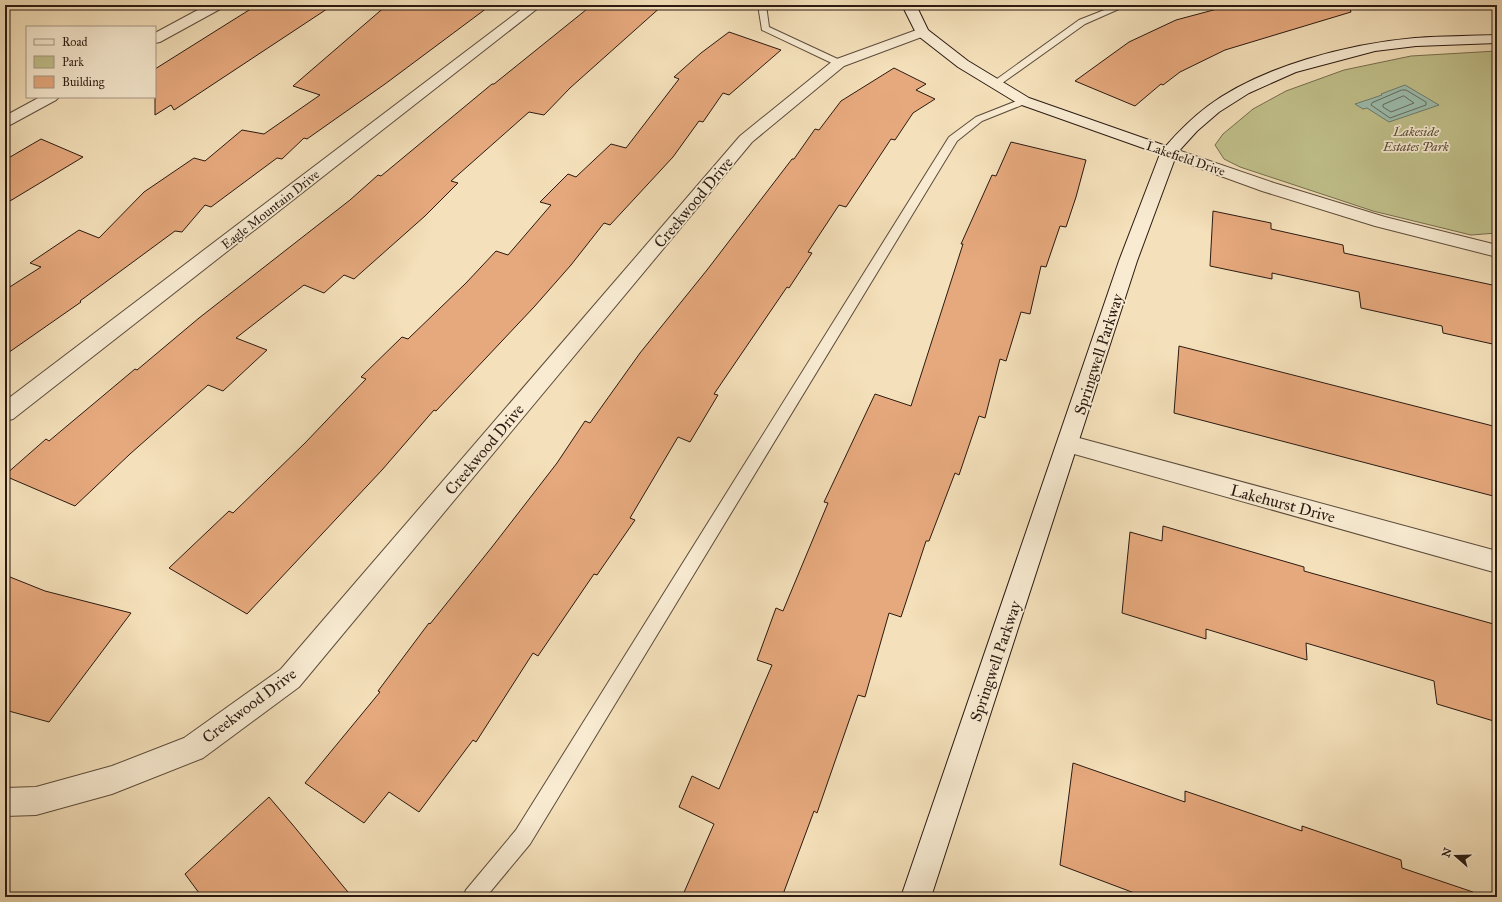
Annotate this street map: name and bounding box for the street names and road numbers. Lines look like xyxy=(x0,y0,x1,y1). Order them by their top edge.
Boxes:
street label: Lakefield Drive xyxy=(1144,138,1228,180)
street label: Creekwood Drive xyxy=(650,153,737,252)
street label: Eagle Mountain Drive xyxy=(218,166,323,253)
street label: Springwell Parkway xyxy=(1070,291,1128,418)
street label: Creekwood Drive xyxy=(441,400,528,499)
street label: Lakehurst Drive xyxy=(1228,480,1338,527)
street label: Springwell Parkway xyxy=(966,598,1026,724)
street label: Creekwood Drive xyxy=(199,664,300,747)

